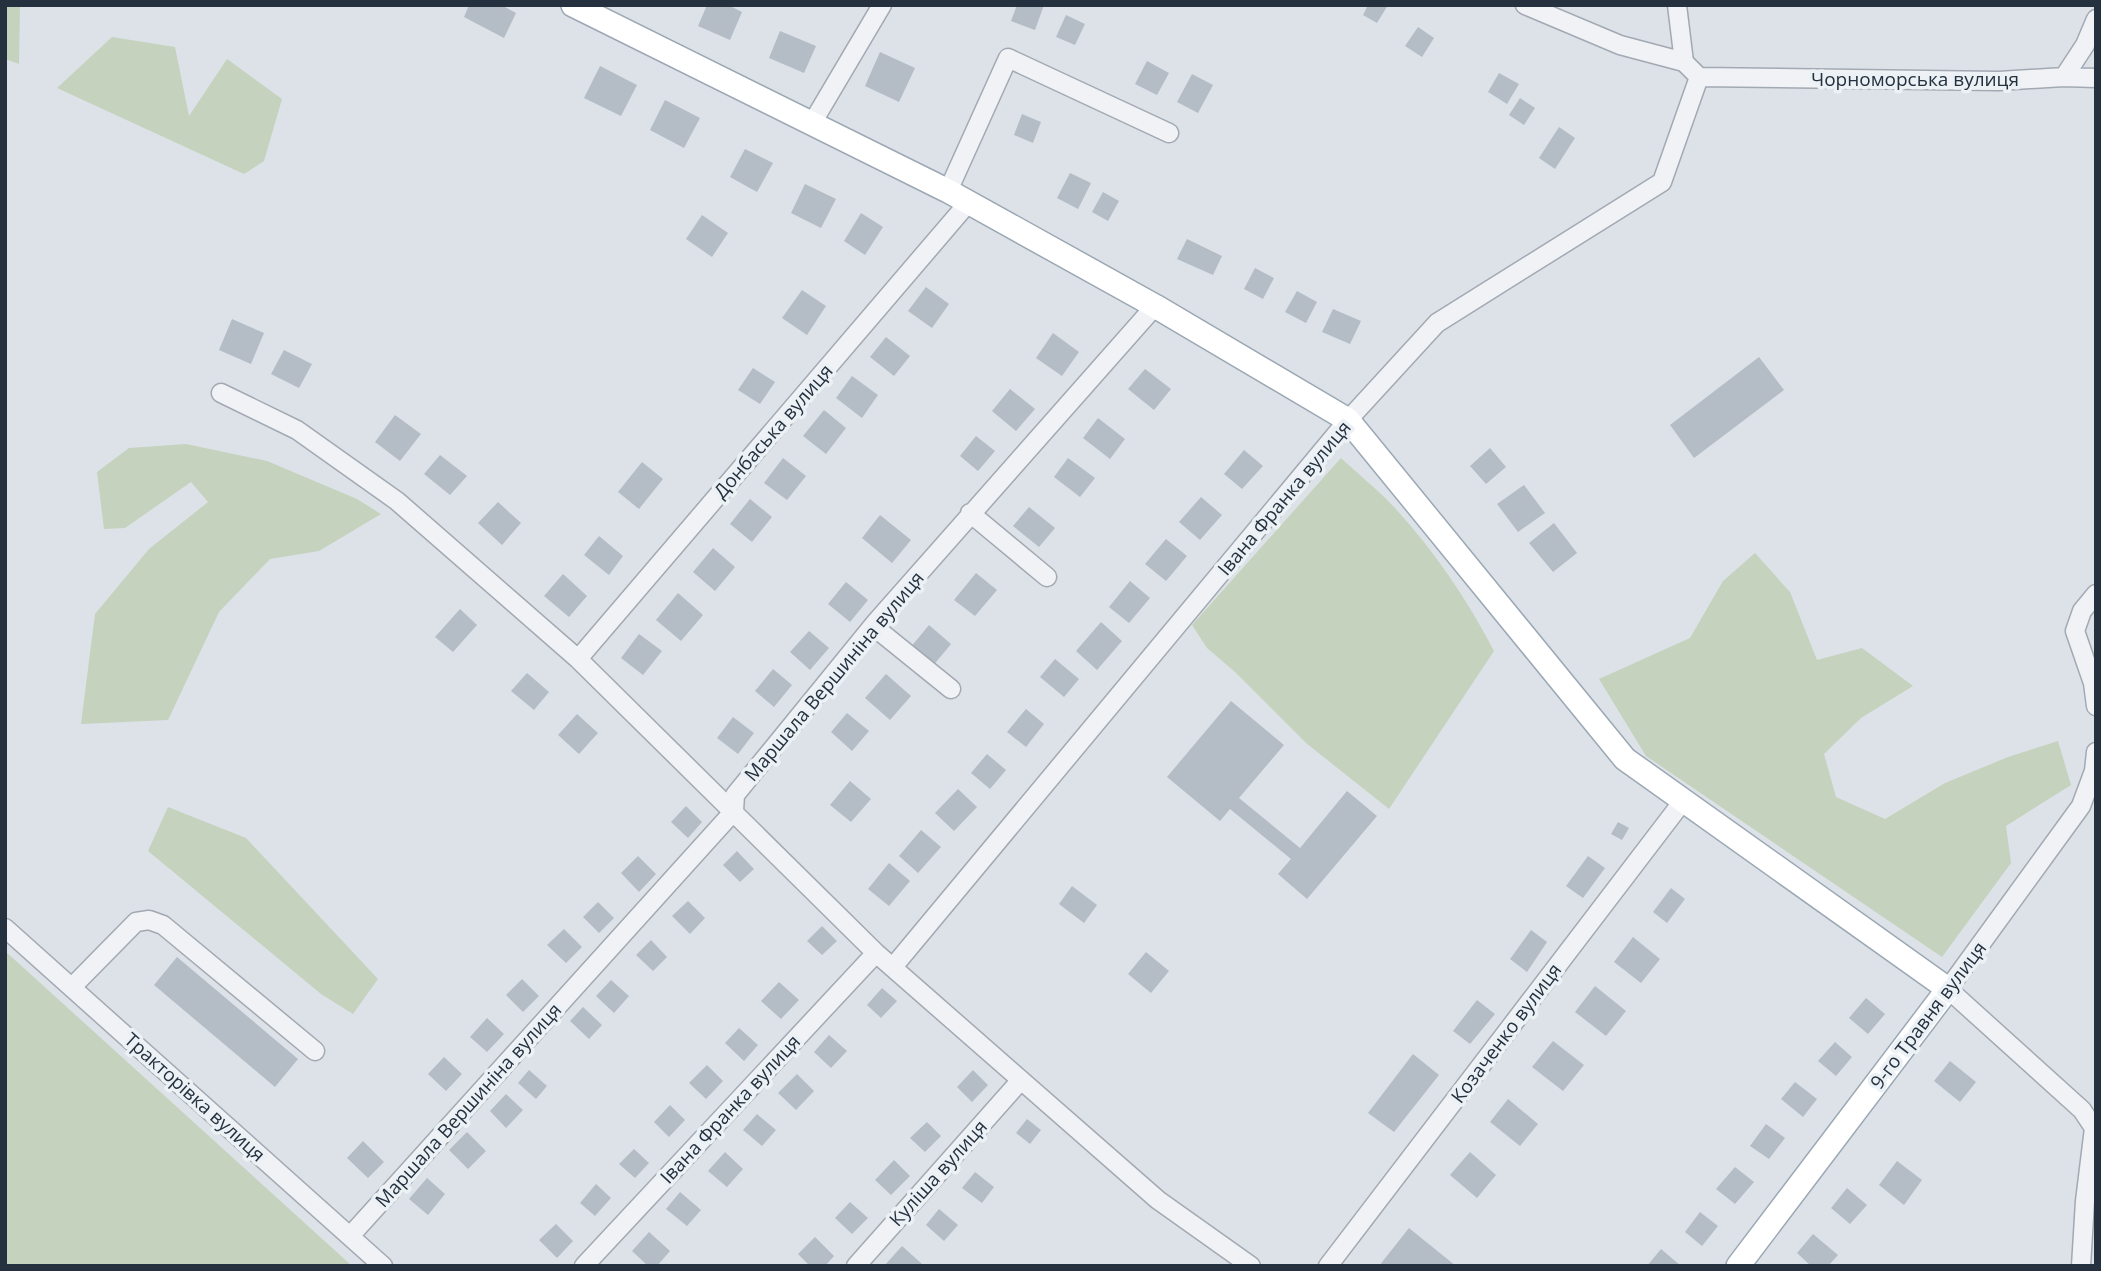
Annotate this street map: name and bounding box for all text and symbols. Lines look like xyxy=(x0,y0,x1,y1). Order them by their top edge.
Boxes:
street label: Чорноморська вулиця xyxy=(1811,66,2019,92)
street label: Донбаська вулиця xyxy=(708,358,838,504)
street label: Івана Франка вулиця xyxy=(1211,415,1357,581)
street label: Маршала Вершиніна вулиця xyxy=(738,565,930,787)
street label: 9-го Травня вулиця xyxy=(1864,936,1992,1094)
street label: Козаченко вулиця xyxy=(1445,958,1567,1108)
street label: Маршала Вершиніна вулиця xyxy=(369,997,567,1213)
street label: Тракторівка вулиця xyxy=(119,1027,271,1167)
street label: Івана Франка вулиця xyxy=(654,1029,806,1189)
street label: Куліша вулиця xyxy=(883,1114,993,1232)

